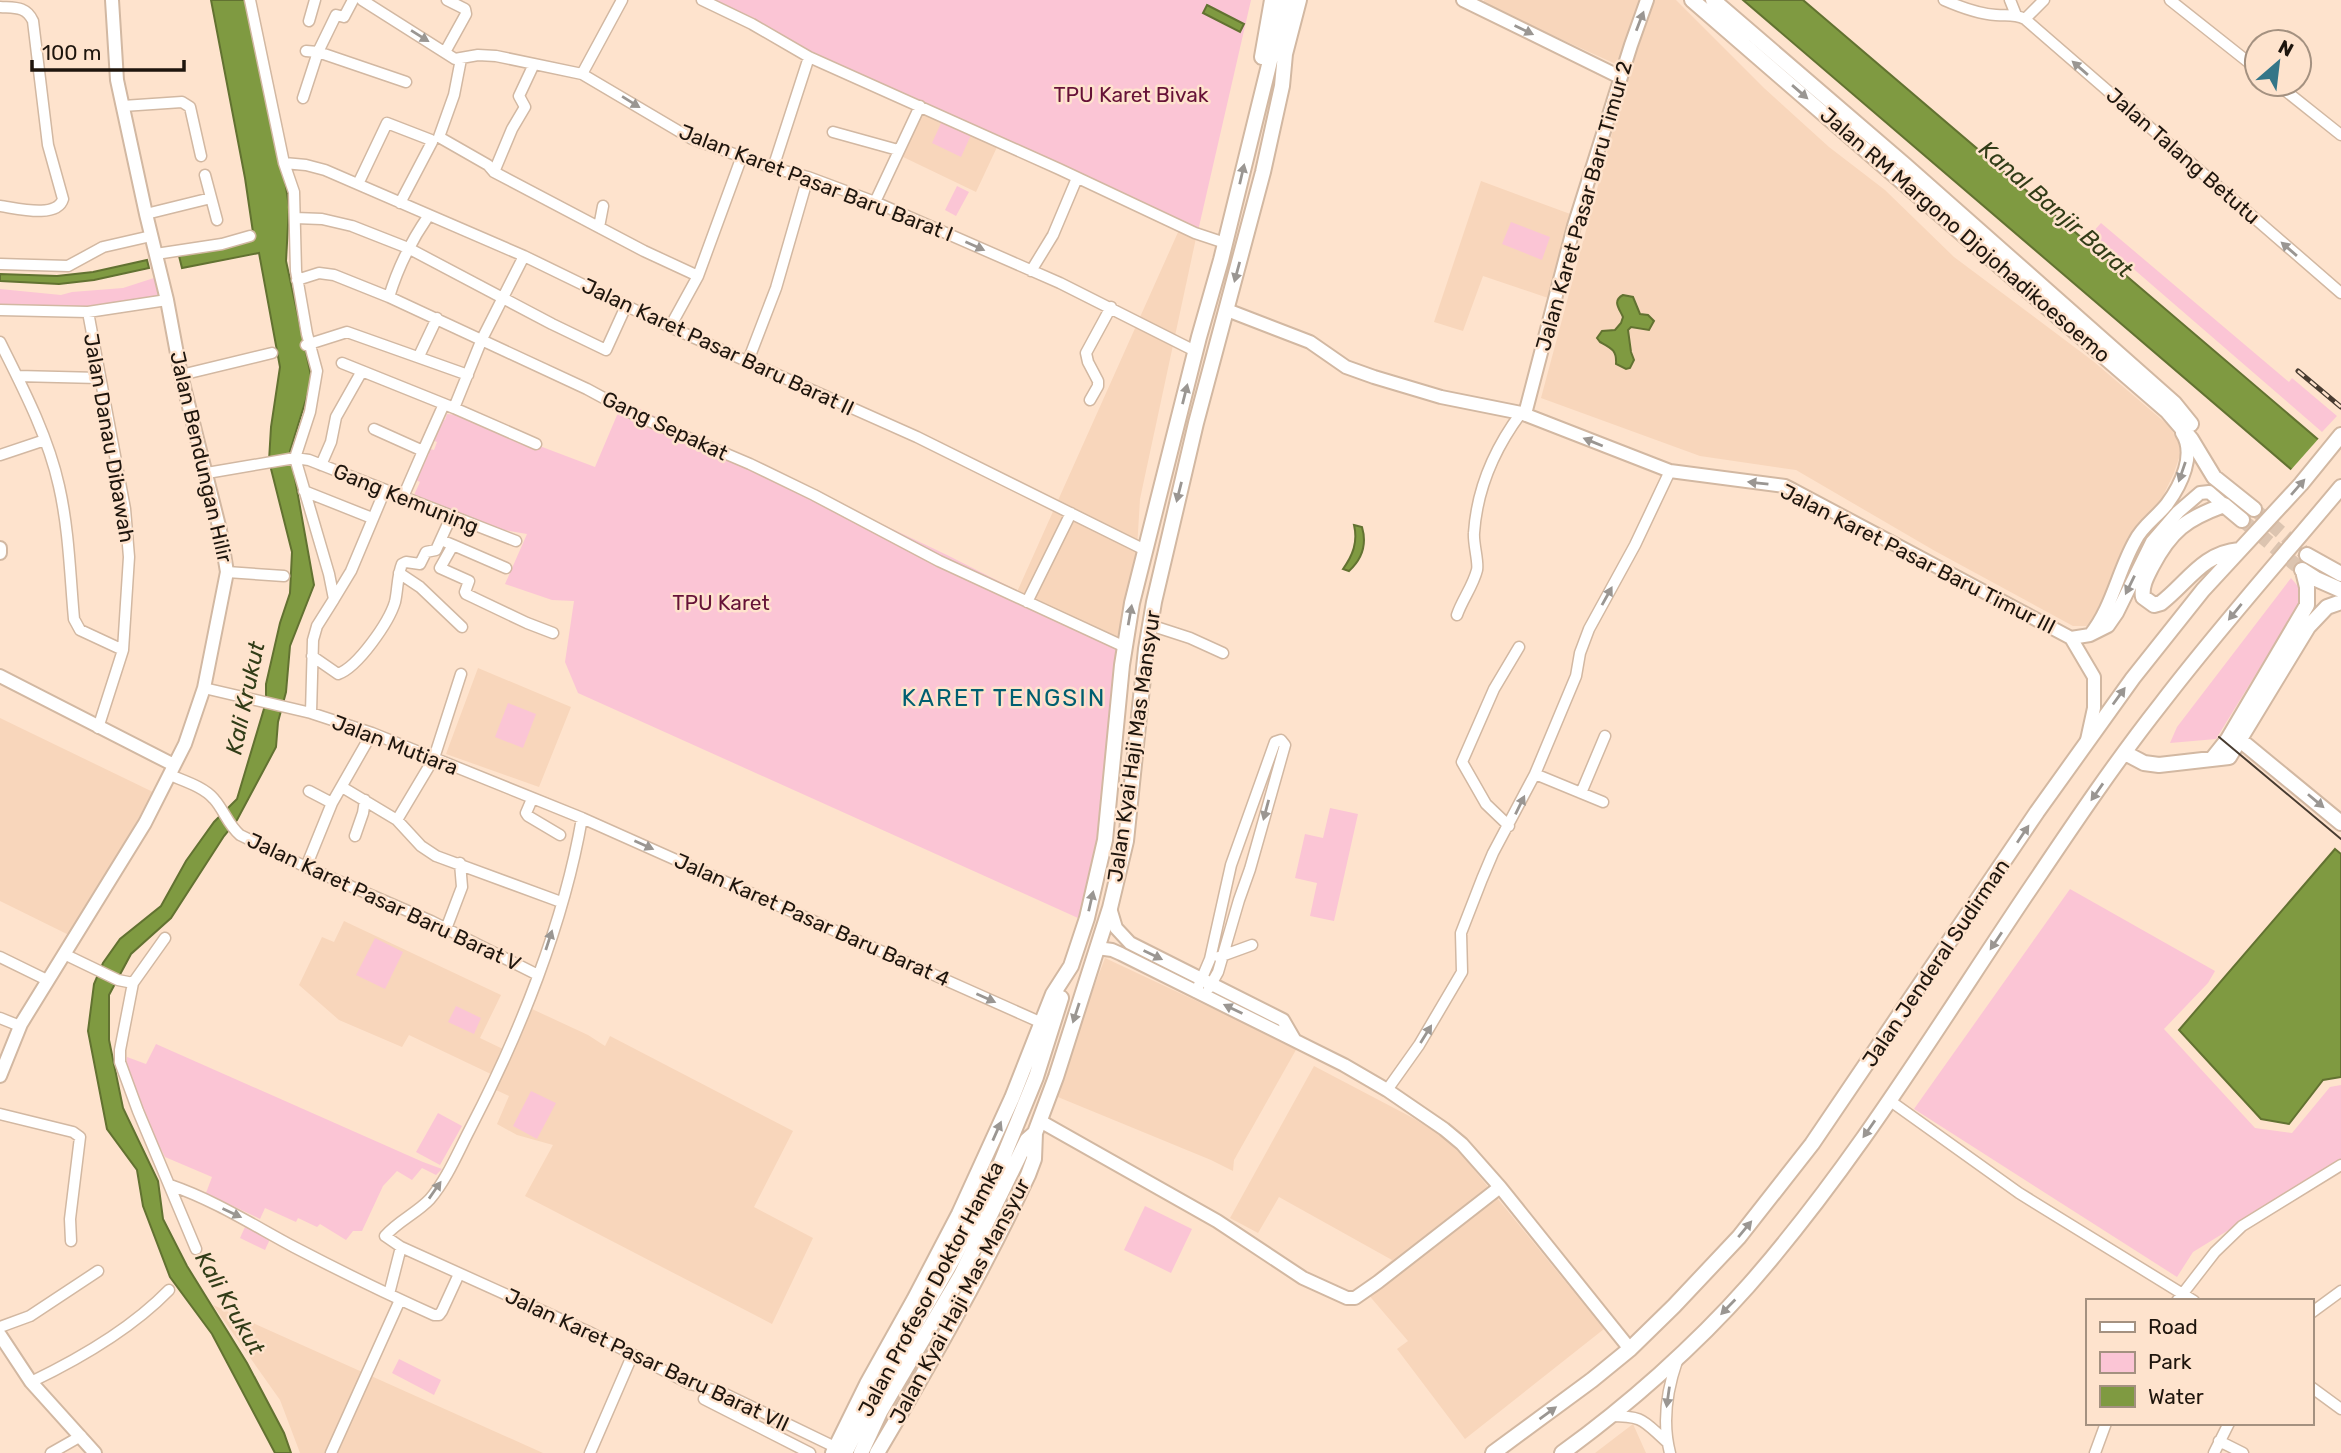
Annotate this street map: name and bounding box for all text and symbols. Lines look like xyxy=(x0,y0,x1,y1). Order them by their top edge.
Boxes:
one-way arrow xyxy=(1634,10,1645,31)
one-way arrow xyxy=(1514,25,1534,36)
scale bar xyxy=(32,28,184,72)
north arrow xyxy=(2243,28,2313,98)
one-way arrow xyxy=(411,29,430,42)
text: N xyxy=(2274,35,2297,62)
text: 100 m xyxy=(42,40,101,65)
street label: Jalan Karet Pasar Baru Timur 2 xyxy=(1530,58,1637,354)
one-way arrow xyxy=(2072,61,2089,76)
park label: TPU Karet Bivak xyxy=(1053,82,1209,107)
street label: Jalan Talang Betutu xyxy=(2101,82,2265,229)
one-way arrow xyxy=(1791,84,1809,100)
one-way arrow xyxy=(622,95,641,108)
street label: Jalan RM Margono Djojohadikoesoemo xyxy=(1815,102,2115,367)
street label: Jalan Karet Pasar Baru Barat I xyxy=(676,119,957,246)
water label: Kanal Banjir Barat xyxy=(1974,135,2139,284)
one-way arrow xyxy=(1236,163,1247,185)
one-way arrow xyxy=(965,240,985,252)
one-way arrow xyxy=(2281,242,2298,257)
one-way arrow xyxy=(1231,261,1242,283)
street label: Jalan Karet Pasar Baru Barat II xyxy=(578,272,858,421)
street label: Jalan Danau Dibawah xyxy=(79,331,140,545)
street label: Jalan Bendungan Hilir xyxy=(165,349,238,565)
one-way arrow xyxy=(1180,383,1191,405)
street label: Gang Sepakat xyxy=(598,386,732,466)
one-way arrow xyxy=(1582,436,1603,447)
street label: Gang Kemuning xyxy=(330,458,482,539)
one-way arrow xyxy=(2176,462,2187,483)
one-way arrow xyxy=(1747,478,1769,489)
street label: Jalan Karet Pasar Baru Timur III xyxy=(1777,478,2060,639)
one-way arrow xyxy=(2290,478,2306,496)
one-way arrow xyxy=(1173,481,1184,503)
one-way arrow xyxy=(2125,575,2136,595)
one-way arrow xyxy=(1601,586,1613,605)
park label: TPU Karet xyxy=(672,590,770,615)
one-way arrow xyxy=(2228,602,2243,620)
one-way arrow xyxy=(1125,604,1136,626)
street label: Jalan Kyai Haji Mas Mansyur xyxy=(1102,609,1165,883)
water label: Kali Krukut xyxy=(219,638,271,757)
district label: KARET TENGSIN xyxy=(902,684,1106,712)
one-way arrow xyxy=(2112,687,2126,705)
street label: Jalan Mutiara xyxy=(329,709,462,780)
one-way arrow xyxy=(2091,783,2104,802)
one-way arrow xyxy=(2307,793,2324,808)
one-way arrow xyxy=(1513,794,1525,814)
one-way arrow xyxy=(1261,800,1271,821)
one-way arrow xyxy=(2016,824,2029,844)
street label: Jalan Karet Pasar Baru Barat V xyxy=(243,827,525,976)
one-way arrow xyxy=(634,840,655,851)
street label: Jalan Karet Pasar Baru Barat 4 xyxy=(671,847,954,992)
street label: Jalan Jenderal Sudirman xyxy=(1857,854,2015,1071)
one-way arrow xyxy=(1086,890,1097,912)
one-way arrow xyxy=(544,929,555,950)
one-way arrow xyxy=(1990,931,2003,950)
one-way arrow xyxy=(1143,950,1163,961)
one-way arrow xyxy=(976,993,997,1004)
one-way arrow xyxy=(1071,1003,1081,1024)
one-way arrow xyxy=(1223,1004,1243,1015)
one-way arrow xyxy=(1419,1024,1432,1043)
one-way arrow xyxy=(992,1120,1003,1141)
one-way arrow xyxy=(1862,1120,1876,1138)
street label: Jalan Profesor Doktor Hamka xyxy=(853,1157,1009,1421)
street label: Jalan Kyai Haji Mas Mansyur xyxy=(884,1174,1035,1428)
one-way arrow xyxy=(428,1181,441,1200)
one-way arrow xyxy=(222,1207,242,1218)
one-way arrow xyxy=(1737,1221,1752,1238)
water label: Kali Krukut xyxy=(189,1246,271,1361)
street label: Jalan Karet Pasar Baru Barat VII xyxy=(501,1283,793,1436)
one-way arrow xyxy=(1720,1298,1736,1315)
legend xyxy=(2086,1299,2313,1425)
text: Road xyxy=(2148,1314,2198,1339)
text: Park xyxy=(2148,1349,2192,1374)
text: Water xyxy=(2148,1384,2204,1409)
one-way arrow xyxy=(1662,1386,1673,1408)
one-way arrow xyxy=(1538,1405,1556,1420)

